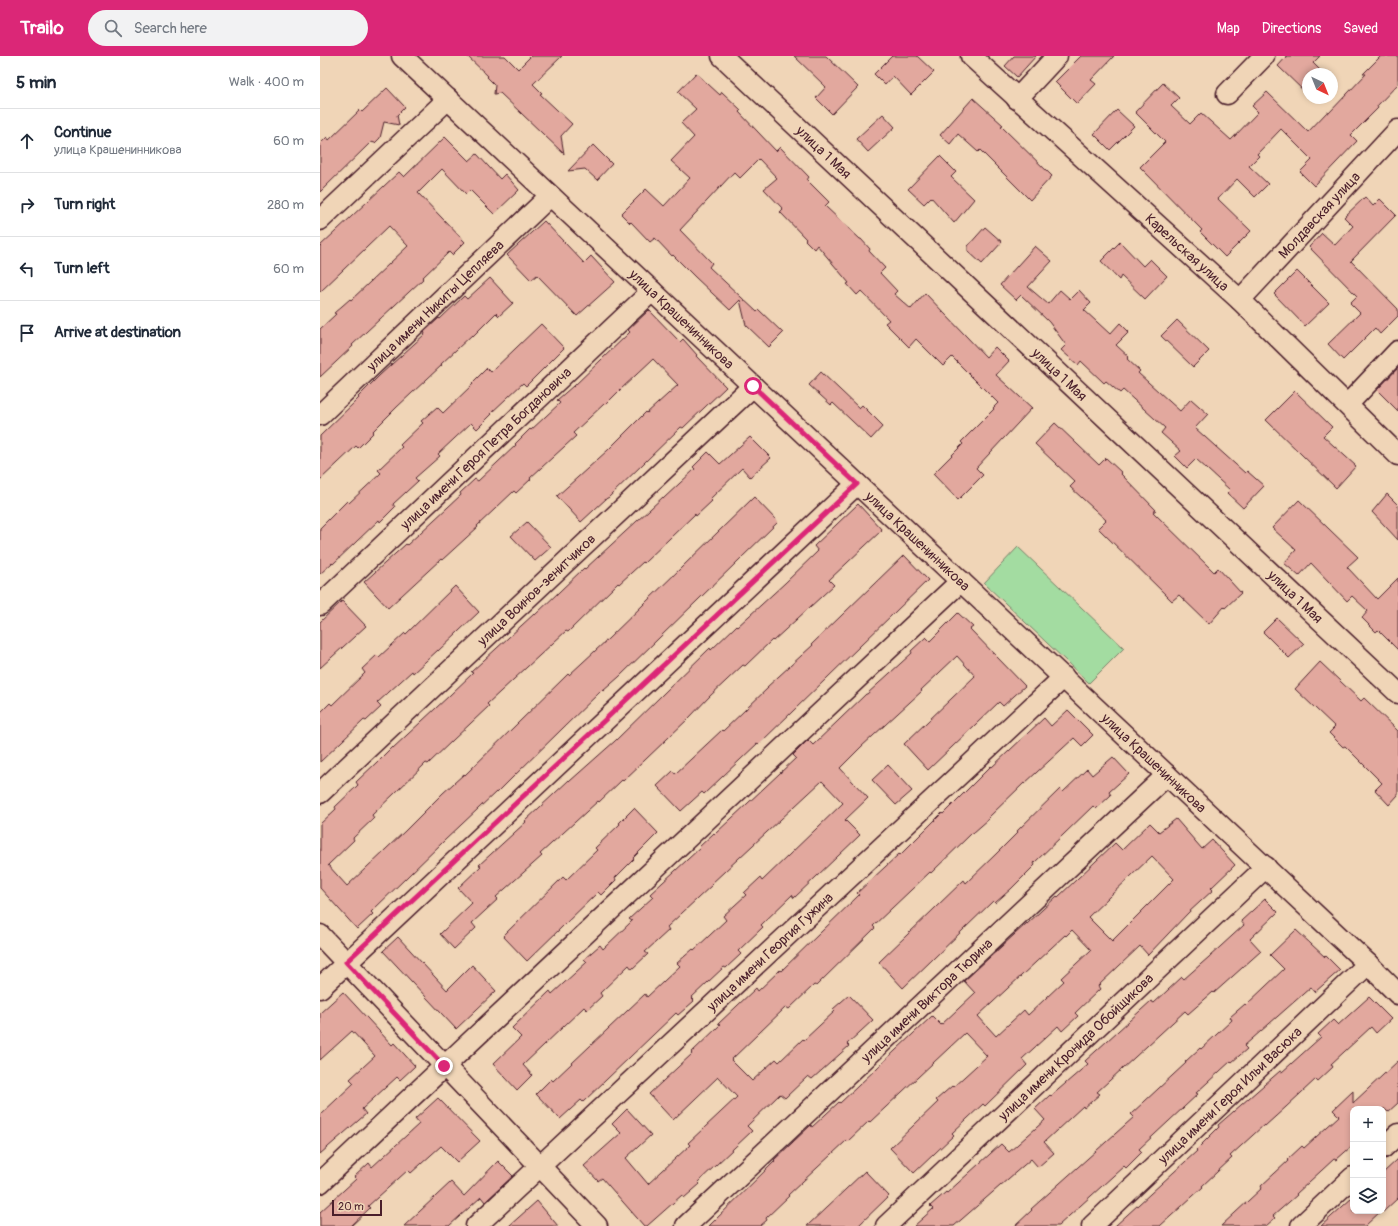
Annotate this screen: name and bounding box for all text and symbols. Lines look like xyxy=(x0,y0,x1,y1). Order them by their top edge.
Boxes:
search box xyxy=(88,10,368,46)
text: Trailo xyxy=(20,16,64,40)
icon: search xyxy=(102,17,124,39)
text: Search here xyxy=(134,19,207,38)
text: Map xyxy=(1217,20,1240,37)
text: Directions xyxy=(1262,20,1321,37)
text: Saved xyxy=(1343,20,1378,37)
north arrow xyxy=(1302,68,1338,104)
text: 5 min xyxy=(16,72,56,93)
text: Walk · 400 m xyxy=(229,74,304,90)
street label: улица 1 Мая xyxy=(792,121,855,182)
text: Continue xyxy=(54,123,112,142)
icon: ahead xyxy=(16,130,38,152)
text: 60 m xyxy=(273,133,304,149)
text: улица Крашенинникова xyxy=(54,142,182,158)
street label: Молдавская улица xyxy=(1275,168,1363,262)
icon: right xyxy=(16,194,38,216)
text: Turn right xyxy=(54,195,115,214)
text: 280 m xyxy=(267,197,304,213)
street label: Карельская улица xyxy=(1142,210,1233,295)
street label: улица имени Никиты Цепляева xyxy=(362,236,507,375)
icon: left xyxy=(16,258,38,280)
text: Turn left xyxy=(54,259,110,278)
text: 60 m xyxy=(273,261,304,277)
street label: улица Крашенинникова xyxy=(625,265,738,372)
icon: arrive xyxy=(16,322,38,344)
text: Arrive at destination xyxy=(54,323,181,342)
street label: улица 1 Мая xyxy=(1028,343,1091,404)
street label: улица имени Героя Петра Богдановича xyxy=(396,364,575,534)
route start xyxy=(744,377,762,395)
street label: улица Крашенинникова xyxy=(861,487,974,594)
street label: улица Воинов-зенитчиков xyxy=(473,530,599,650)
street label: улица 1 Мая xyxy=(1264,566,1327,626)
street label: улица Крашенинникова xyxy=(1097,709,1210,816)
street label: улица имени Георгия Гужина xyxy=(702,889,836,1015)
street label: улица имени Виктора Тюрина xyxy=(857,935,996,1067)
street label: улица имени Кронида Обойщикова xyxy=(994,970,1157,1125)
street label: улица имени Героя Ильи Васюка xyxy=(1154,1023,1305,1168)
route end xyxy=(435,1057,453,1075)
map controls xyxy=(1350,1106,1386,1214)
button: + xyxy=(1350,1106,1386,1142)
button: − xyxy=(1350,1142,1386,1178)
button: layers xyxy=(1350,1178,1386,1214)
scale bar xyxy=(332,1198,382,1217)
text: 20 m xyxy=(338,1200,364,1213)

